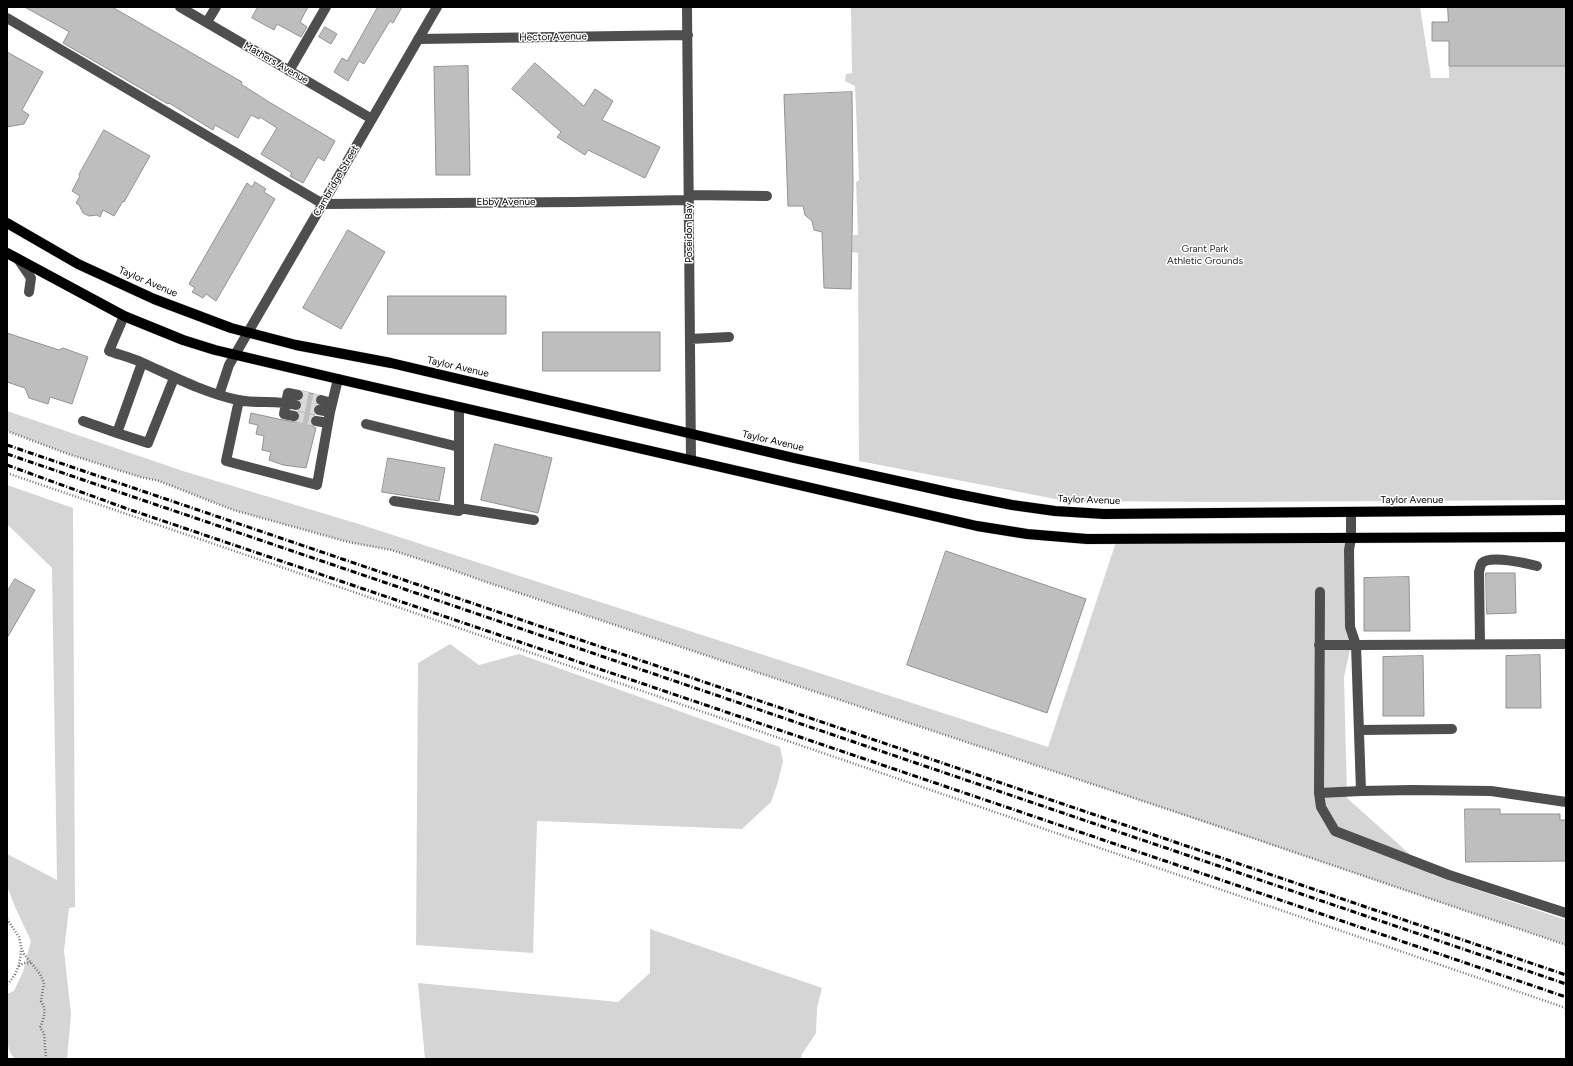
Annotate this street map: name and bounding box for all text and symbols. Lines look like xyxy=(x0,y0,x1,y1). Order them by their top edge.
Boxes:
street label: Hector Avenue xyxy=(519,30,587,44)
street label: Mathers Avenue xyxy=(242,40,310,86)
street label: Cambridge Street xyxy=(311,143,361,219)
street label: Ebby Avenue xyxy=(476,196,536,208)
street label: Poseidon Bay xyxy=(683,203,695,263)
park label: Grant Park Athletic Grounds xyxy=(1167,243,1243,266)
street label: Taylor Avenue xyxy=(117,264,179,300)
street label: Taylor Avenue xyxy=(426,354,490,380)
street label: Taylor Avenue xyxy=(741,428,805,454)
street label: Taylor Avenue xyxy=(1057,493,1121,507)
street label: Taylor Avenue xyxy=(1381,494,1443,506)

